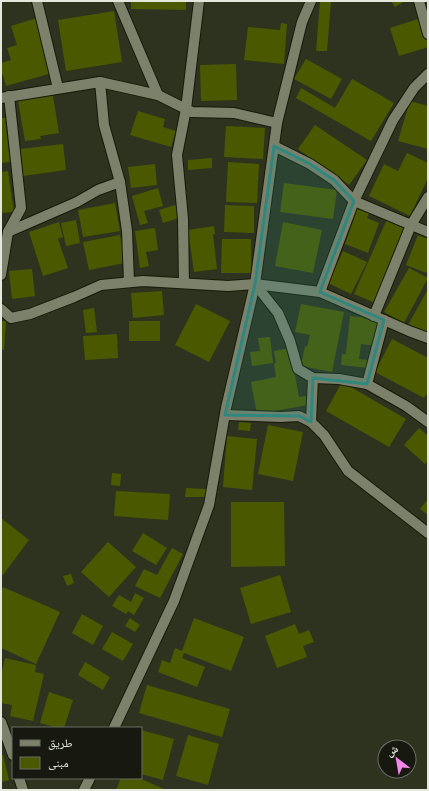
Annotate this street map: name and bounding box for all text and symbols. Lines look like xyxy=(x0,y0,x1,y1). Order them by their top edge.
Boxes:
legend xyxy=(12,727,142,779)
text: طريق xyxy=(48,736,73,750)
north arrow xyxy=(377,739,417,779)
text: ش xyxy=(384,742,401,760)
text: مبنى xyxy=(48,756,69,770)

